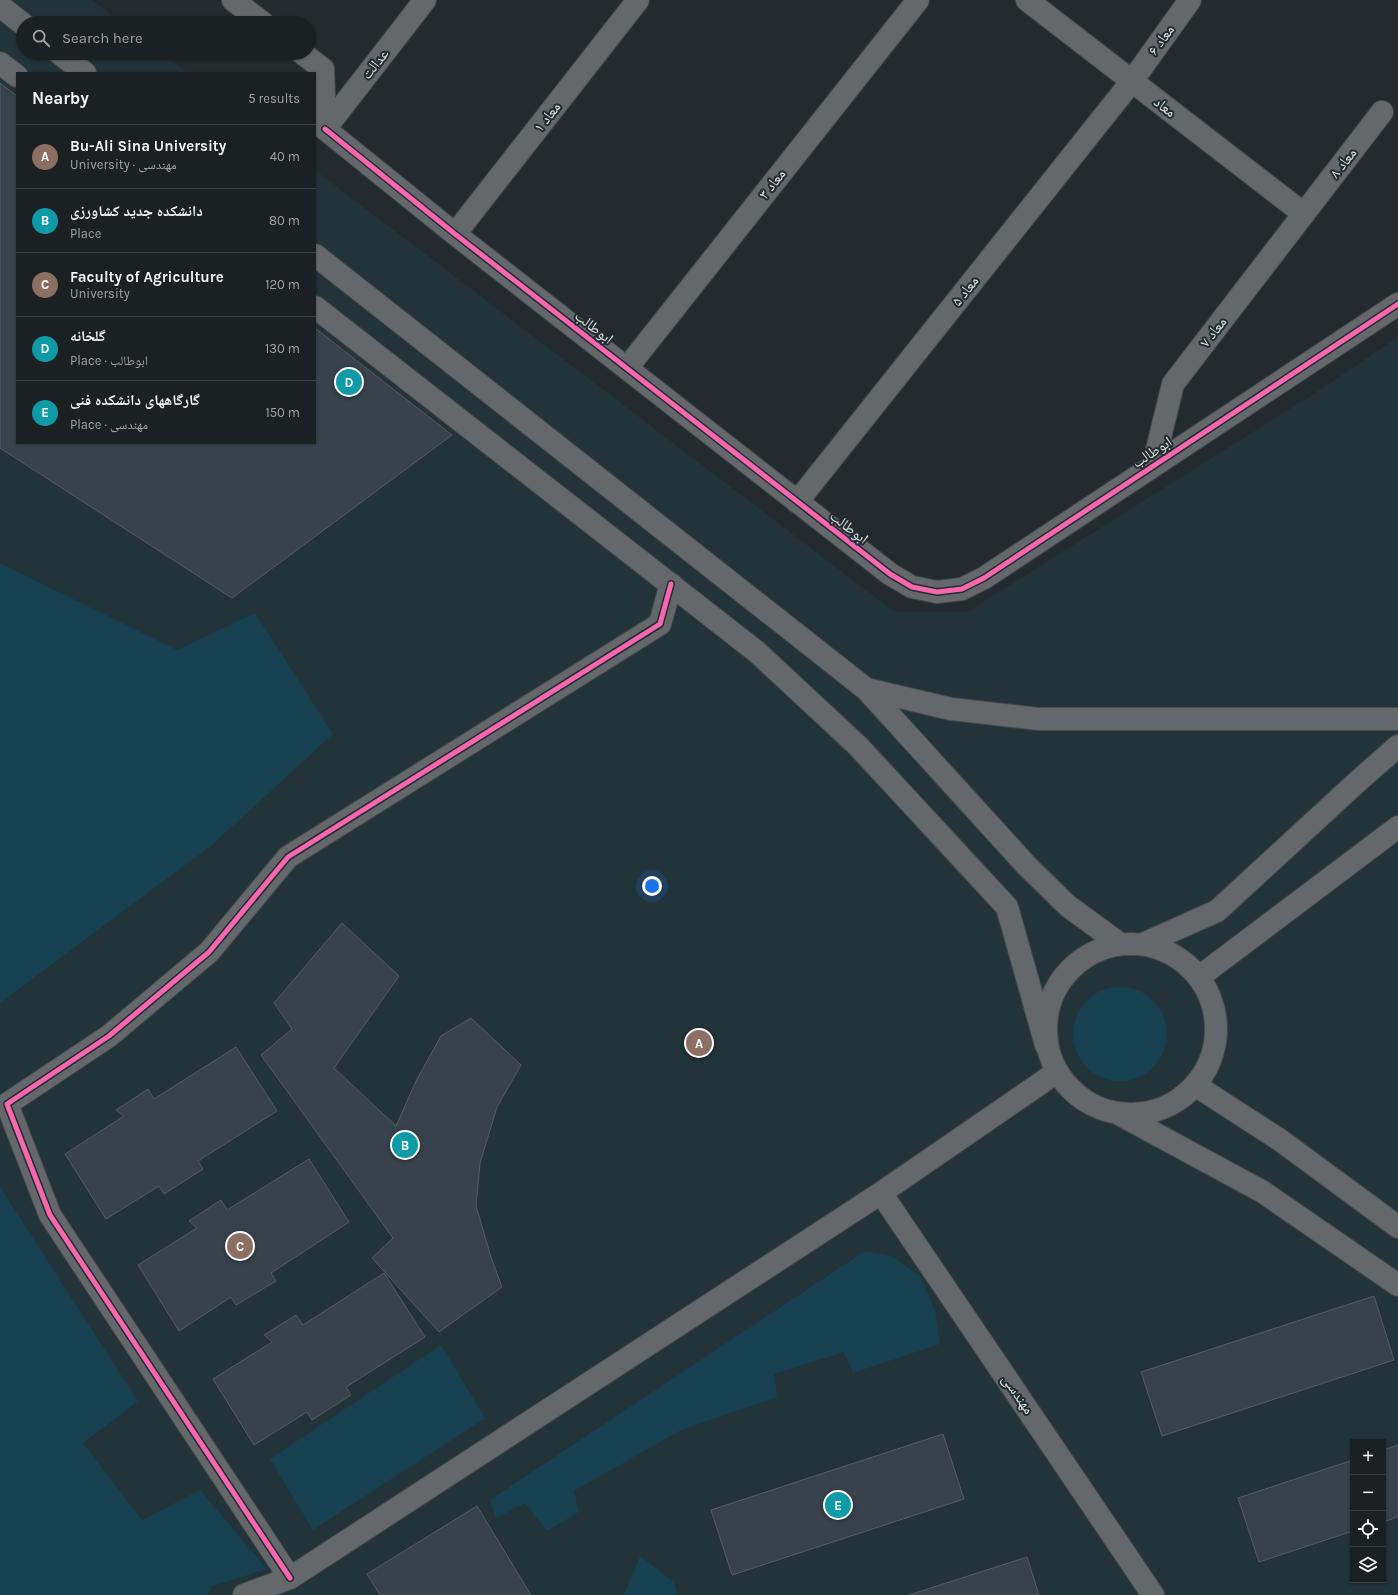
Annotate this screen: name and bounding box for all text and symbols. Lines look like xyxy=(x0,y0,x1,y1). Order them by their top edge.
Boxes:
search box xyxy=(16,16,316,60)
street label: معاد ۶ xyxy=(1144,21,1178,59)
icon: search xyxy=(30,27,52,49)
text: Search here xyxy=(62,29,143,47)
street label: عدالت xyxy=(358,45,393,83)
text: Nearby xyxy=(32,88,89,108)
text: 5 results xyxy=(248,91,300,106)
street label: معاد xyxy=(1150,93,1180,121)
street label: معاد ۱ xyxy=(530,98,564,136)
text: Bu-Ali Sina University xyxy=(70,137,226,155)
street label: معاد ۸ xyxy=(1326,144,1360,182)
text: A xyxy=(41,149,49,164)
text: 40 m xyxy=(270,149,300,164)
text: University · مهندسی xyxy=(70,157,177,172)
street label: معاد ۳ xyxy=(755,165,789,203)
text: دانشکده جدید کشاورزی xyxy=(70,202,203,220)
text: B xyxy=(41,213,49,228)
text: 80 m xyxy=(269,213,300,228)
text: Place xyxy=(70,226,101,241)
text: Faculty of Agriculture xyxy=(70,268,224,286)
street label: معاد ۵ xyxy=(948,272,982,310)
text: C xyxy=(41,277,49,292)
text: 120 m xyxy=(265,277,300,292)
text: University xyxy=(70,286,130,301)
street label: ابوطالب xyxy=(571,306,617,348)
street label: معاد ۷ xyxy=(1196,313,1230,351)
text: گلخانه xyxy=(70,327,106,345)
text: D xyxy=(41,341,49,356)
text: 130 m xyxy=(265,341,300,356)
text: Place · ابوطالب xyxy=(70,353,148,368)
pin: D xyxy=(336,367,362,397)
text: گارگاههای دانشکده فنی xyxy=(70,391,200,409)
text: E xyxy=(41,405,49,420)
text: 150 m xyxy=(265,405,300,420)
text: Place · مهندسی xyxy=(70,417,148,432)
street label: ابوطالب xyxy=(1129,433,1175,471)
street label: ابوطالب xyxy=(826,506,872,548)
your location xyxy=(642,876,662,896)
pin: A xyxy=(686,1028,712,1058)
pin: B xyxy=(392,1130,418,1160)
pin: C xyxy=(227,1231,253,1261)
street label: مهندسی xyxy=(997,1371,1038,1418)
map controls xyxy=(1350,1439,1386,1583)
button: + xyxy=(1350,1439,1386,1475)
button: − xyxy=(1350,1475,1386,1511)
pin: E xyxy=(825,1490,851,1520)
button: locate xyxy=(1350,1511,1386,1547)
button: layers xyxy=(1350,1547,1386,1583)

